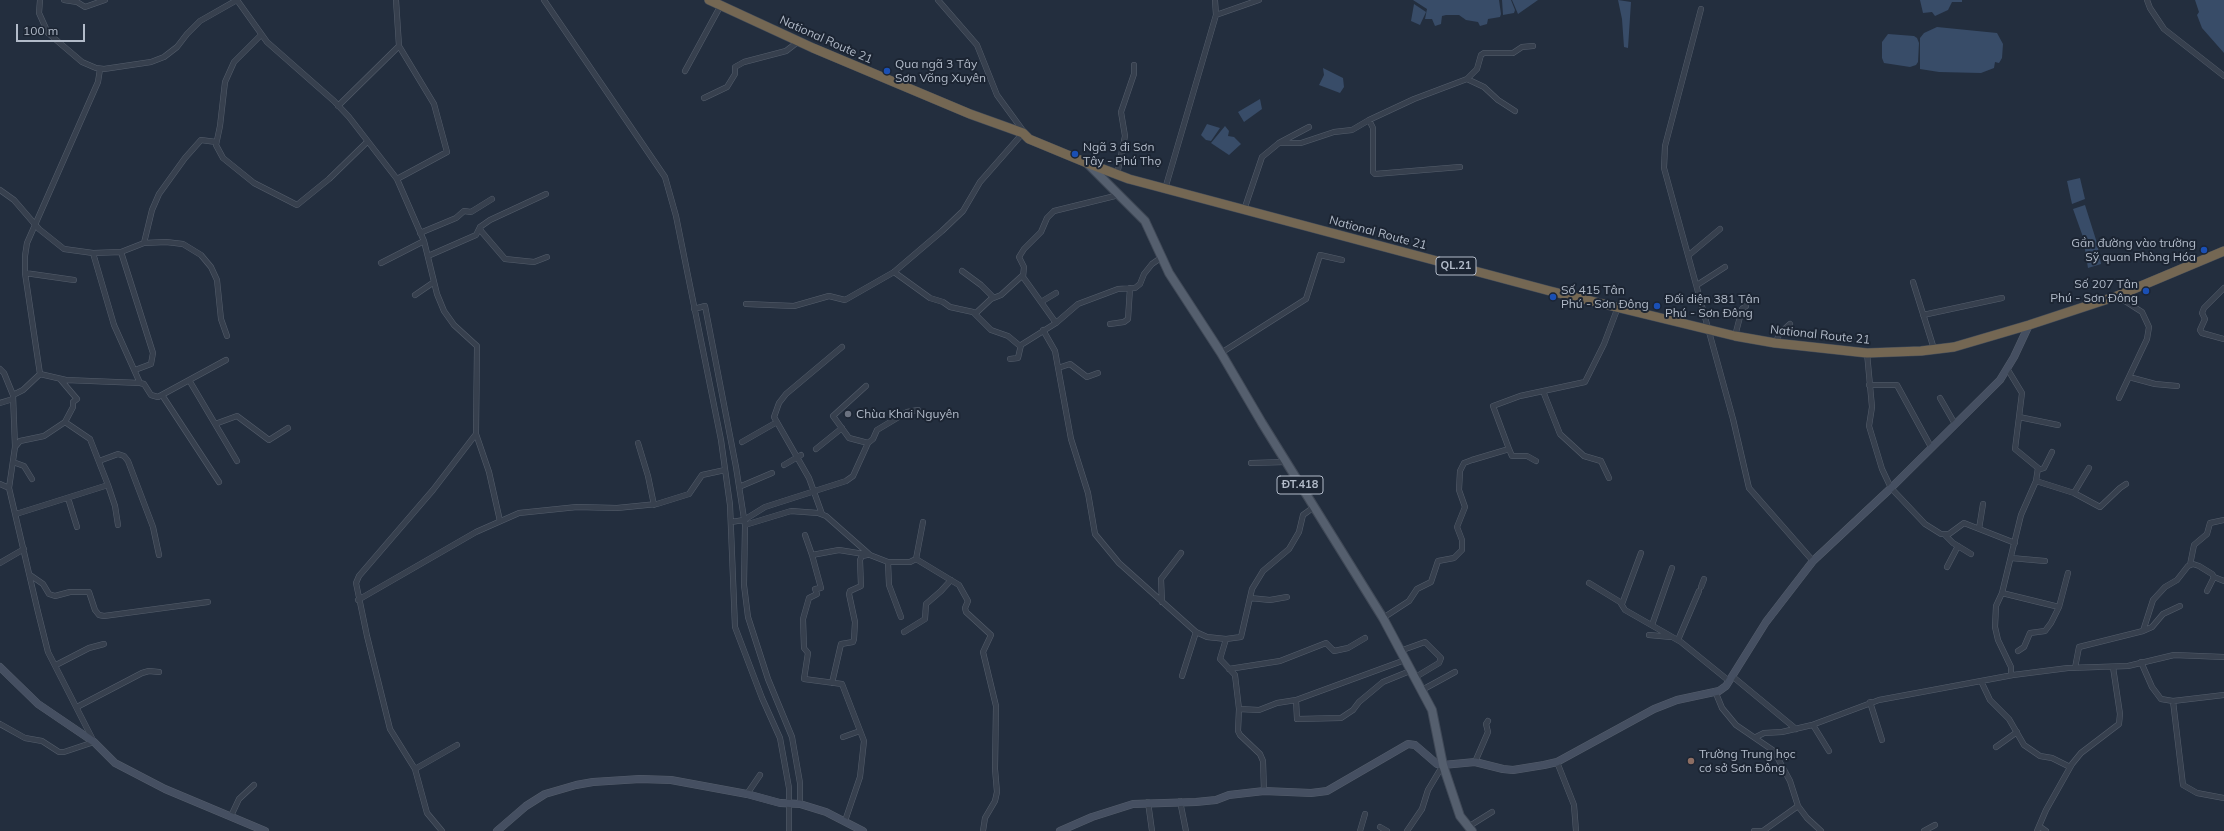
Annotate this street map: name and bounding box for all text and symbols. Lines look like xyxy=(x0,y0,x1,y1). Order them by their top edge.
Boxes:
street label: National Route 21 xyxy=(777,13,875,67)
scale bar xyxy=(18,16,87,42)
text: 100 m xyxy=(23,23,58,38)
place label: Qua ngã 3 Tây Sơn Võng Xuyên xyxy=(895,57,986,85)
marker: Qua ngã 3 Tây Sơn Võng Xuyên xyxy=(882,66,892,76)
place label: Ngã 3 đi Sơn Tây - Phú Thọ xyxy=(1083,140,1161,168)
marker: Ngã 3 đi Sơn Tây - Phú Thọ xyxy=(1070,149,1080,159)
street label: National Route 21 xyxy=(1328,213,1428,253)
place label: Gần đường vào trường Sỹ quan Phòng Hóa xyxy=(2071,236,2196,264)
marker: Gần đường vào trường Sỹ quan Phòng Hóa xyxy=(2199,245,2209,255)
road number: QL.21 xyxy=(1436,257,1476,275)
place label: Số 207 Tân Phú - Sơn Đông xyxy=(2050,277,2138,305)
place label: Số 415 Tân Phú - Sơn Đông xyxy=(1561,283,1649,311)
marker: Số 207 Tân Phú - Sơn Đông xyxy=(2141,286,2151,296)
marker: Số 415 Tân Phú - Sơn Đông xyxy=(1548,292,1558,302)
place label: Đối diện 381 Tân Phú - Sơn Đông xyxy=(1665,292,1760,320)
marker: Đối diện 381 Tân Phú - Sơn Đông xyxy=(1652,301,1662,311)
street label: National Route 21 xyxy=(1769,323,1871,347)
place label: Chùa Khai Nguyên xyxy=(856,407,959,421)
marker: Chùa Khai Nguyên xyxy=(843,409,853,419)
road number: ĐT.418 xyxy=(1277,476,1323,494)
place label: Trường Trung học cơ sở Sơn Đông xyxy=(1699,747,1796,775)
marker: Trường Trung học cơ sở Sơn Đông xyxy=(1686,756,1696,766)

